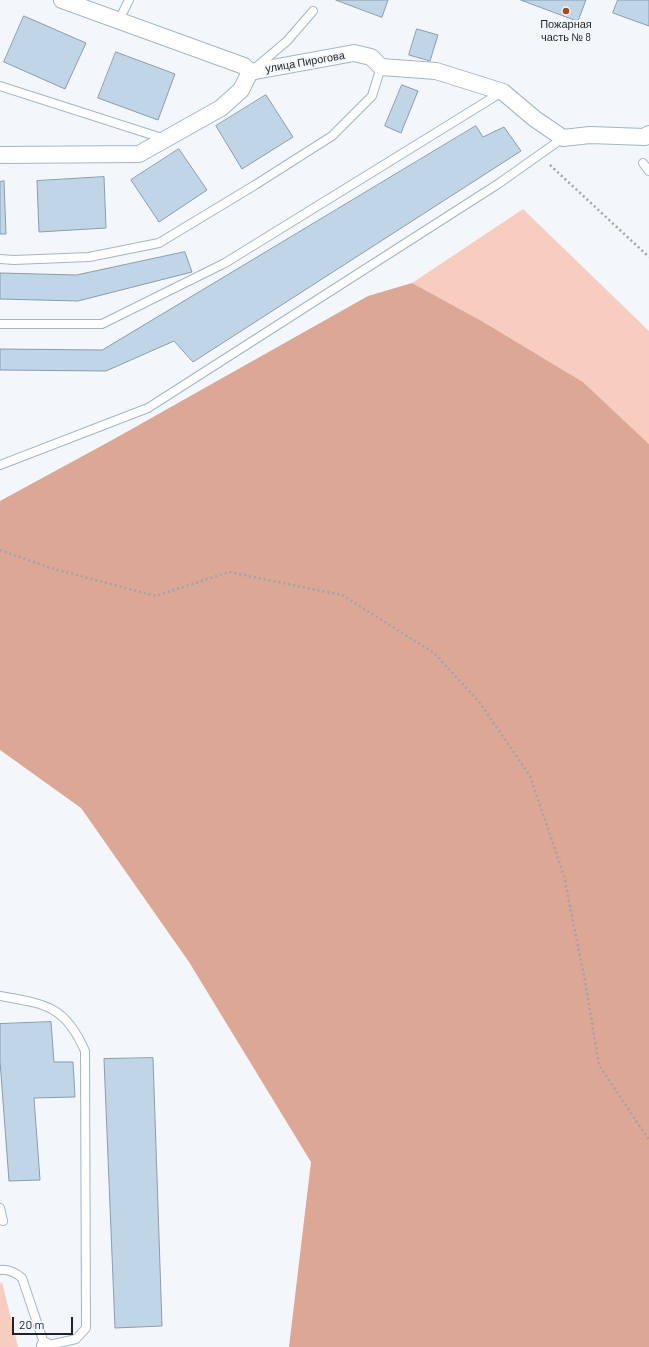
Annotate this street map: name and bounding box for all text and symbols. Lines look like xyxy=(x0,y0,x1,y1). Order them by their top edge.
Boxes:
marker: Пожарная часть № 8 xyxy=(561,6,571,16)
place label: Пожарная часть № 8 xyxy=(540,17,592,43)
street label: улица Пирогова xyxy=(264,49,346,75)
scale bar xyxy=(14,1309,75,1335)
text: 20 m xyxy=(19,1317,45,1331)

